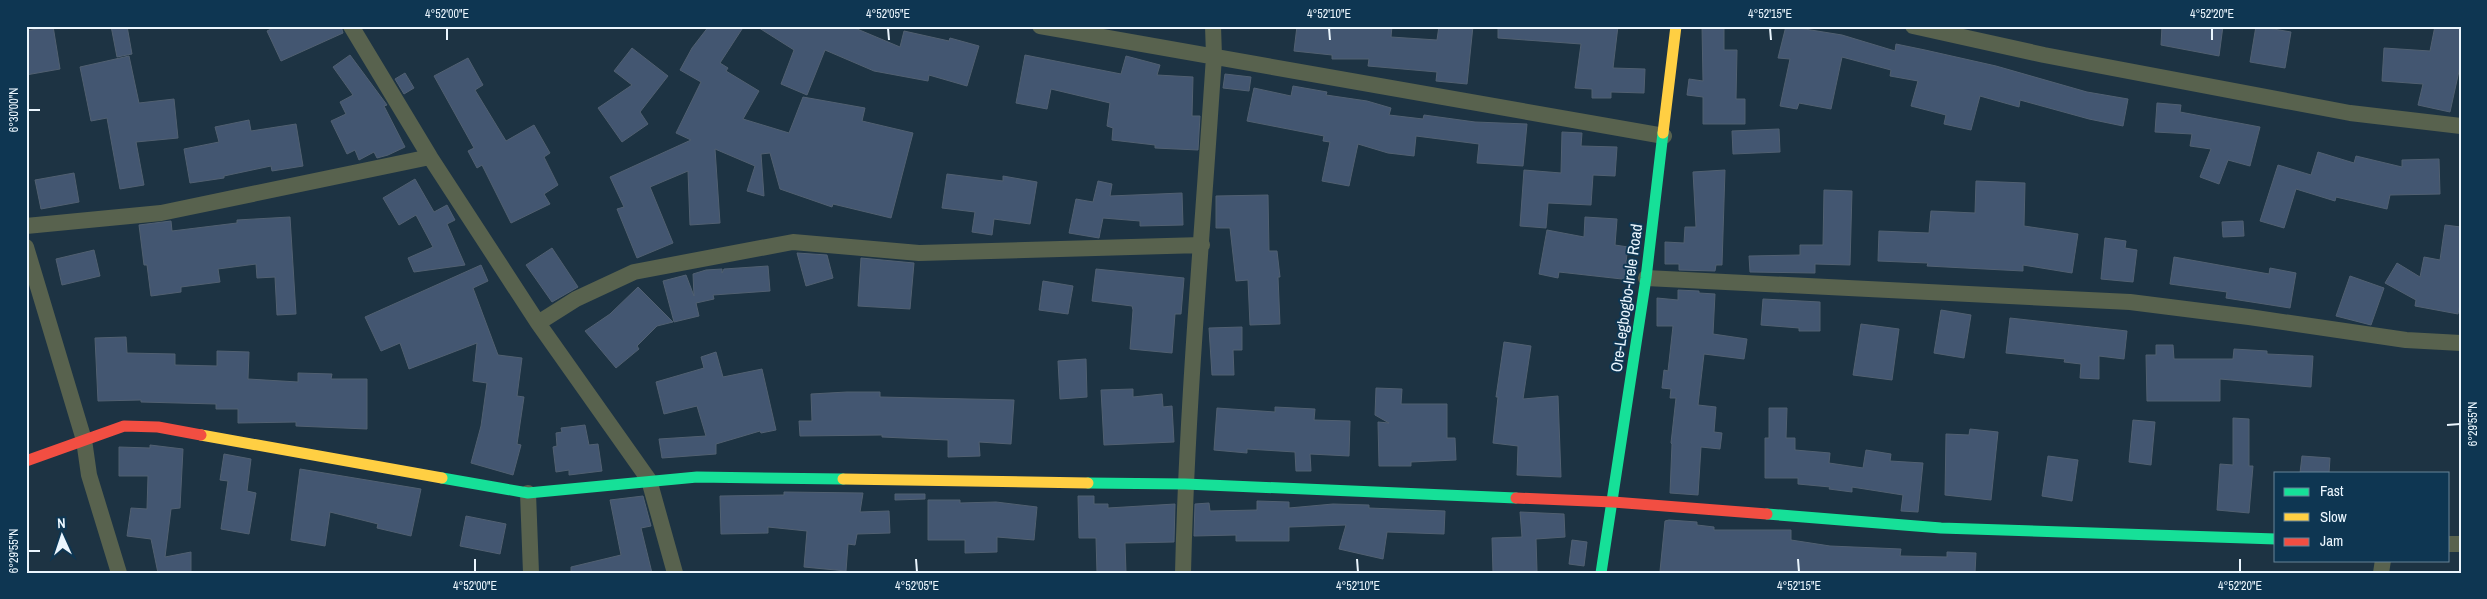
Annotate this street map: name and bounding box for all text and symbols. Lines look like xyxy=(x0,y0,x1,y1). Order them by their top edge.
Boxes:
text: 4°52'00"E xyxy=(425,6,469,22)
text: 4°52'05"E xyxy=(866,6,910,22)
text: 4°52'10"E xyxy=(1307,6,1351,22)
text: 4°52'15"E xyxy=(1748,6,1792,22)
text: 4°52'20"E xyxy=(2190,6,2234,22)
text: 6°30'00"N xyxy=(6,88,22,132)
street label: Ore-Legbogbo-Irele Road xyxy=(1605,222,1647,374)
text: 6°29'55"N xyxy=(2465,402,2481,446)
legend xyxy=(2274,472,2450,562)
text: Fast xyxy=(2320,480,2344,501)
text: Slow xyxy=(2320,506,2347,527)
north arrow xyxy=(38,512,88,562)
text: N xyxy=(57,514,66,532)
text: 6°29'55"N xyxy=(6,529,22,573)
text: Jam xyxy=(2320,530,2343,551)
text: 4°52'00"E xyxy=(453,578,497,594)
text: 4°52'05"E xyxy=(895,578,939,594)
text: 4°52'10"E xyxy=(1336,578,1380,594)
text: 4°52'15"E xyxy=(1777,578,1821,594)
text: 4°52'20"E xyxy=(2218,578,2262,594)

